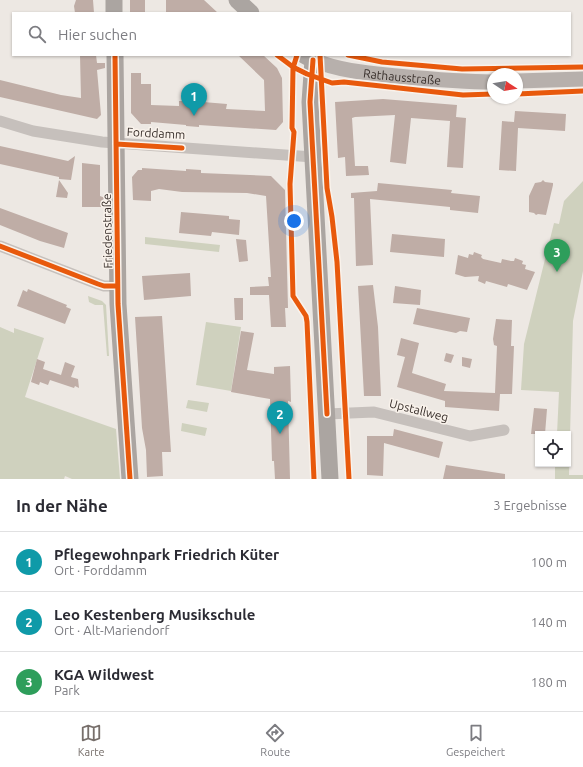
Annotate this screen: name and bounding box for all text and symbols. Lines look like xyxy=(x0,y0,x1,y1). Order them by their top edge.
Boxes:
search box xyxy=(12,12,571,56)
icon: search xyxy=(26,23,48,45)
text: Hier suchen xyxy=(58,26,137,43)
street label: Rathausstraße xyxy=(363,66,442,86)
north arrow xyxy=(487,68,523,104)
pin: 1 xyxy=(181,83,207,116)
street label: Forddamm xyxy=(126,125,186,141)
street label: Friedenstraße xyxy=(100,193,114,269)
your location xyxy=(284,211,304,231)
pin: 3 xyxy=(544,239,570,272)
street label: Upstallweg xyxy=(388,396,450,424)
pin: 2 xyxy=(267,401,293,434)
map controls xyxy=(535,431,571,467)
button: locate xyxy=(535,431,571,467)
text: In der Nähe xyxy=(16,496,108,515)
text: 3 Ergebnisse xyxy=(493,498,567,512)
text: Pflegewohnpark Friedrich Küter xyxy=(54,546,279,563)
text: 1 xyxy=(25,555,33,569)
text: 100 m xyxy=(531,555,567,569)
text: Ort · Forddamm xyxy=(54,563,147,577)
text: Leo Kestenberg Musikschule xyxy=(54,606,255,623)
text: 2 xyxy=(25,615,33,629)
text: 140 m xyxy=(531,615,567,629)
text: Ort · Alt-Mariendorf xyxy=(54,623,169,637)
text: KGA Wildwest xyxy=(54,666,154,683)
text: 3 xyxy=(25,675,33,689)
text: 180 m xyxy=(531,675,567,689)
text: Park xyxy=(54,683,80,697)
tab: Karte xyxy=(78,722,105,758)
tab: Route xyxy=(260,722,290,758)
tab: Gespeichert xyxy=(446,722,505,758)

